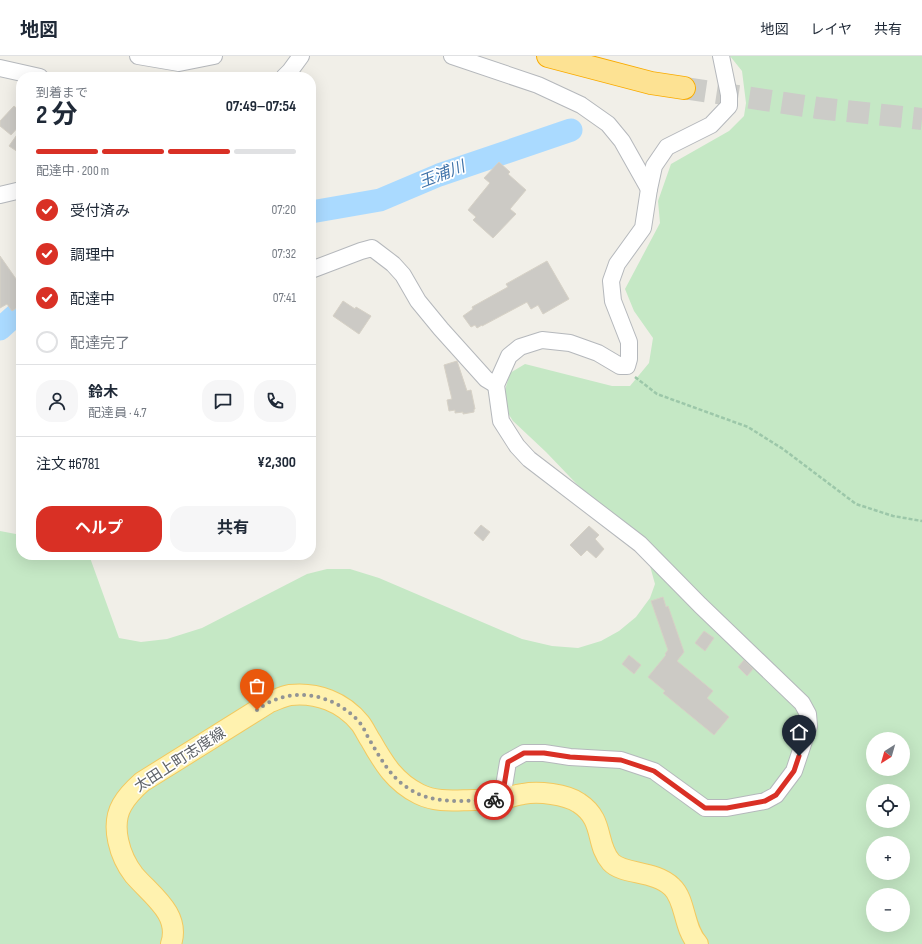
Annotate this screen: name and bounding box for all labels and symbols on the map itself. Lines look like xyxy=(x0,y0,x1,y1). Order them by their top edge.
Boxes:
water label: 玉浦川 xyxy=(416,157,470,192)
pin xyxy=(240,669,274,710)
pin xyxy=(782,715,816,756)
street label: 太田上町志度線 xyxy=(131,723,229,797)
north arrow xyxy=(866,732,910,776)
courier xyxy=(474,780,514,820)

